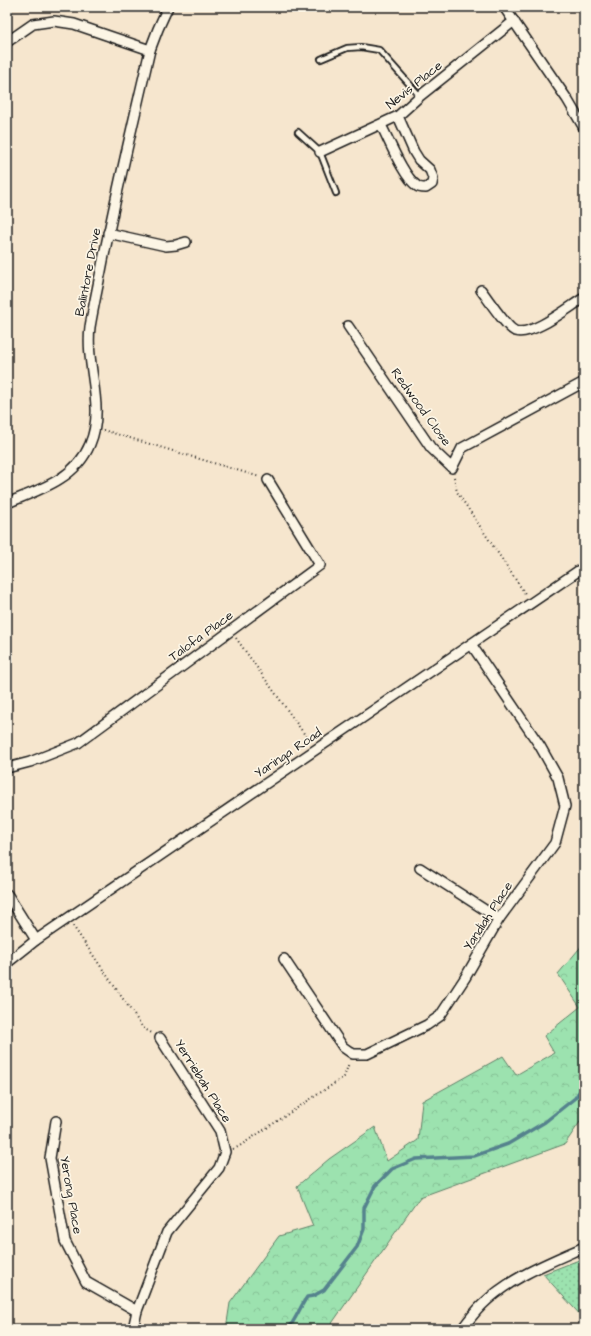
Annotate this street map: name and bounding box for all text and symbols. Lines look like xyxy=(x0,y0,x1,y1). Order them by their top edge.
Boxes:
street label: Nevis Place xyxy=(382,57,446,113)
street label: Balintore Drive xyxy=(71,226,105,318)
street label: Redwood Close xyxy=(387,364,455,450)
street label: Talofa Place xyxy=(165,606,237,666)
street label: Yaringa Road xyxy=(251,724,326,783)
street label: Yandiah Place xyxy=(459,878,517,954)
street label: Yerriebah Place xyxy=(170,1036,236,1126)
street label: Yerong Place xyxy=(54,1154,87,1236)

